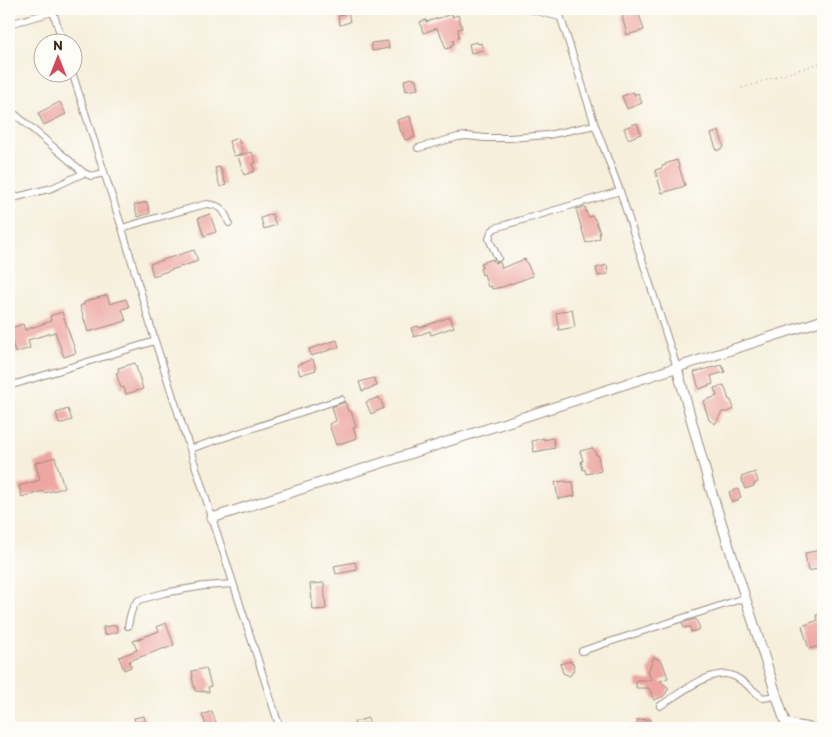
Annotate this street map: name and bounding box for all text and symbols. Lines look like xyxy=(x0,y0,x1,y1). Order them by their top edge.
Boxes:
north arrow xyxy=(32,32,82,82)
text: N xyxy=(53,37,63,54)

